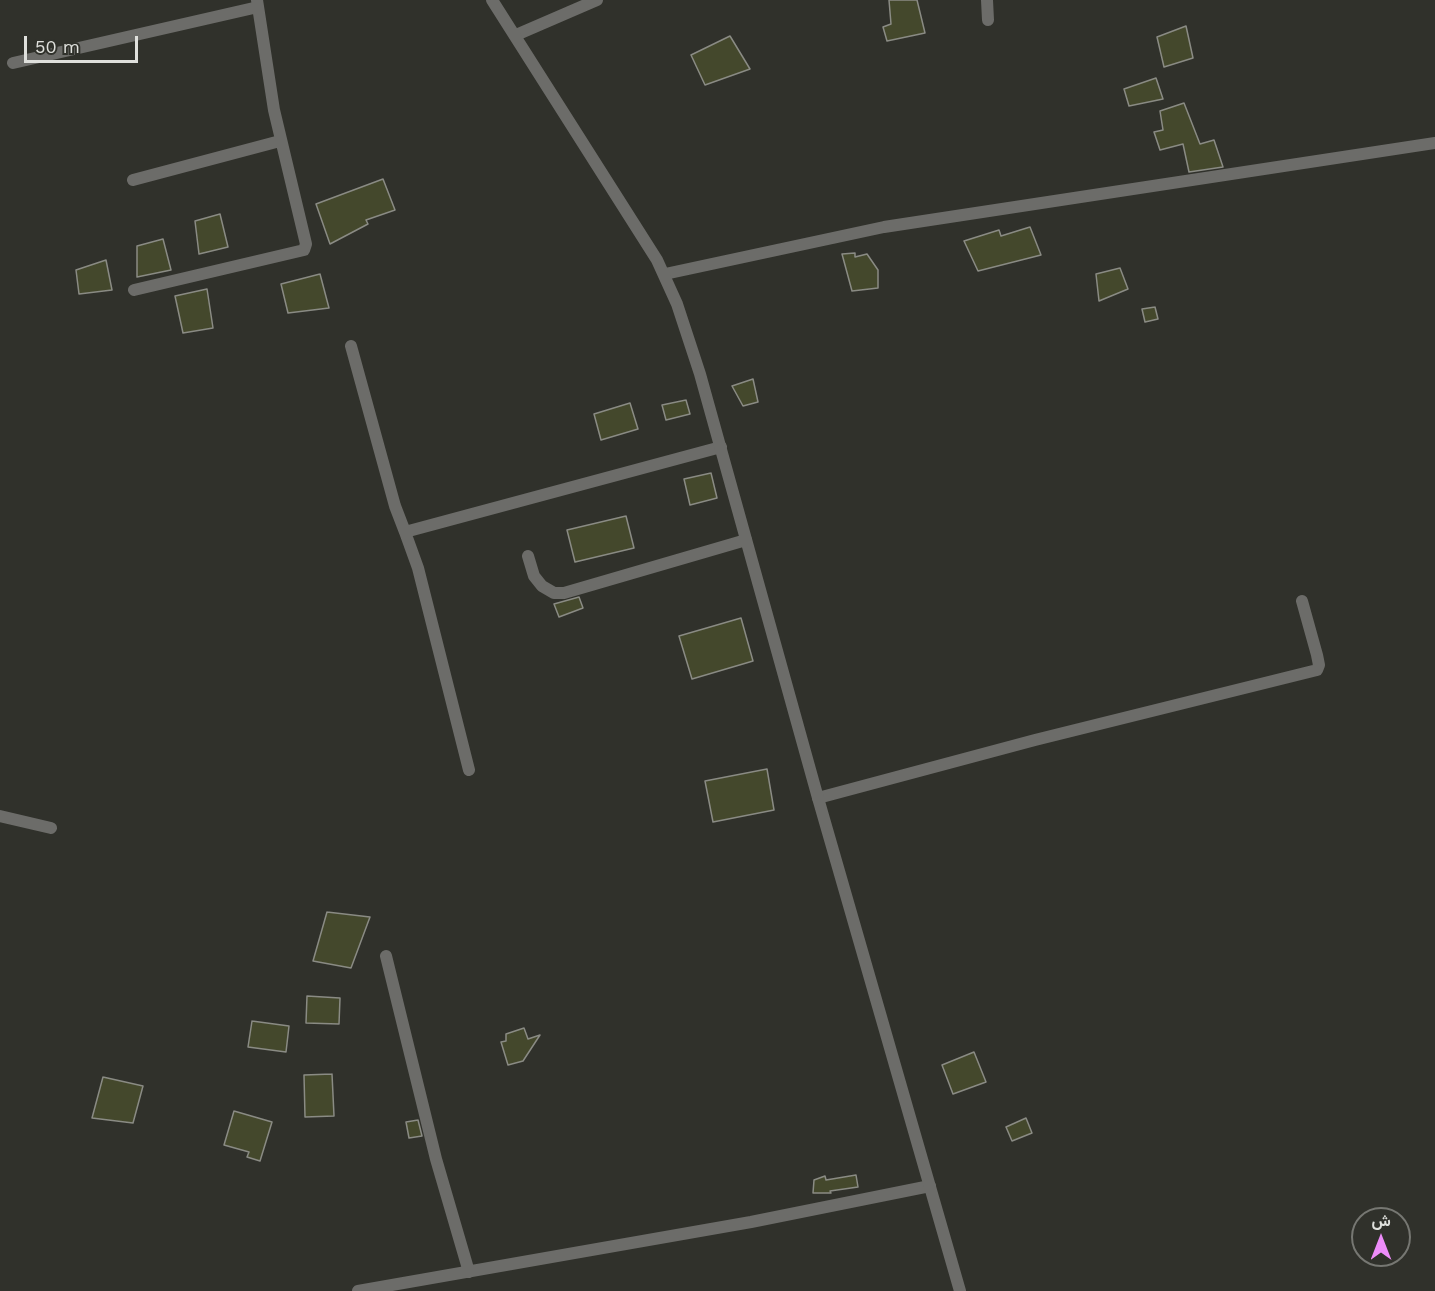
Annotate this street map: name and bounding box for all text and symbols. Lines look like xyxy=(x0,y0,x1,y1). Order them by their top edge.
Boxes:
scale bar xyxy=(27,24,141,62)
text: 50 m xyxy=(35,36,80,57)
north arrow xyxy=(1351,1207,1411,1267)
text: ش xyxy=(1371,1211,1391,1230)

